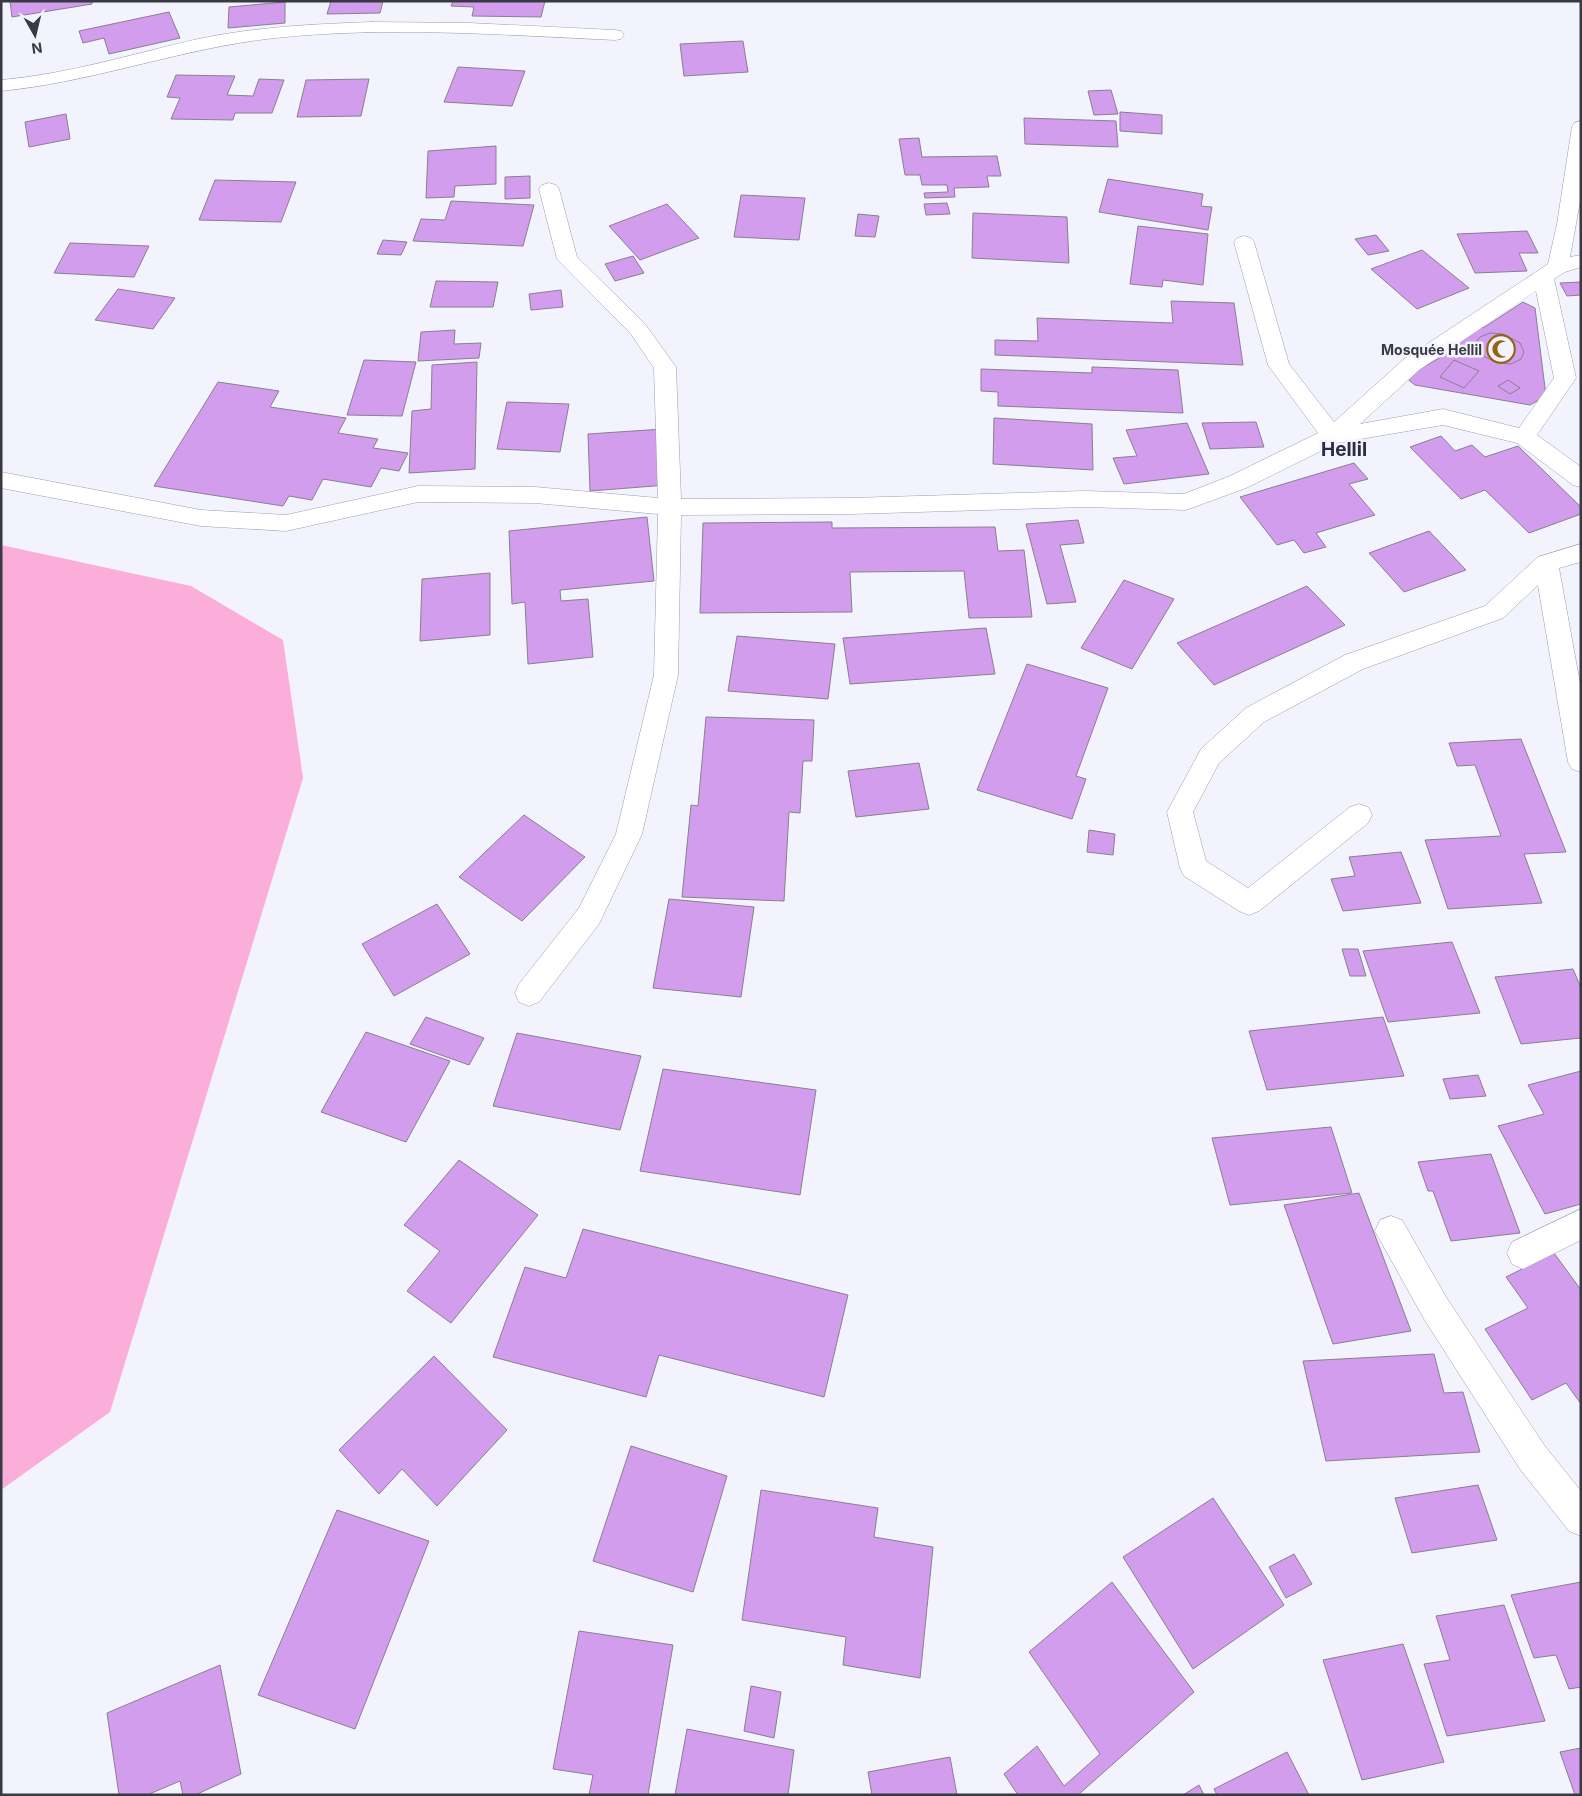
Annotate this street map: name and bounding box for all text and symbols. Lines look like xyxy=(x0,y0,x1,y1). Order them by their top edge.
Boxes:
north arrow xyxy=(10,10,60,60)
text: N xyxy=(30,39,43,58)
mosque icon: Mosquée Hellil xyxy=(1486,334,1516,364)
place label: Mosquée Hellil xyxy=(1381,341,1482,358)
district label: Hellil xyxy=(1321,438,1367,461)

